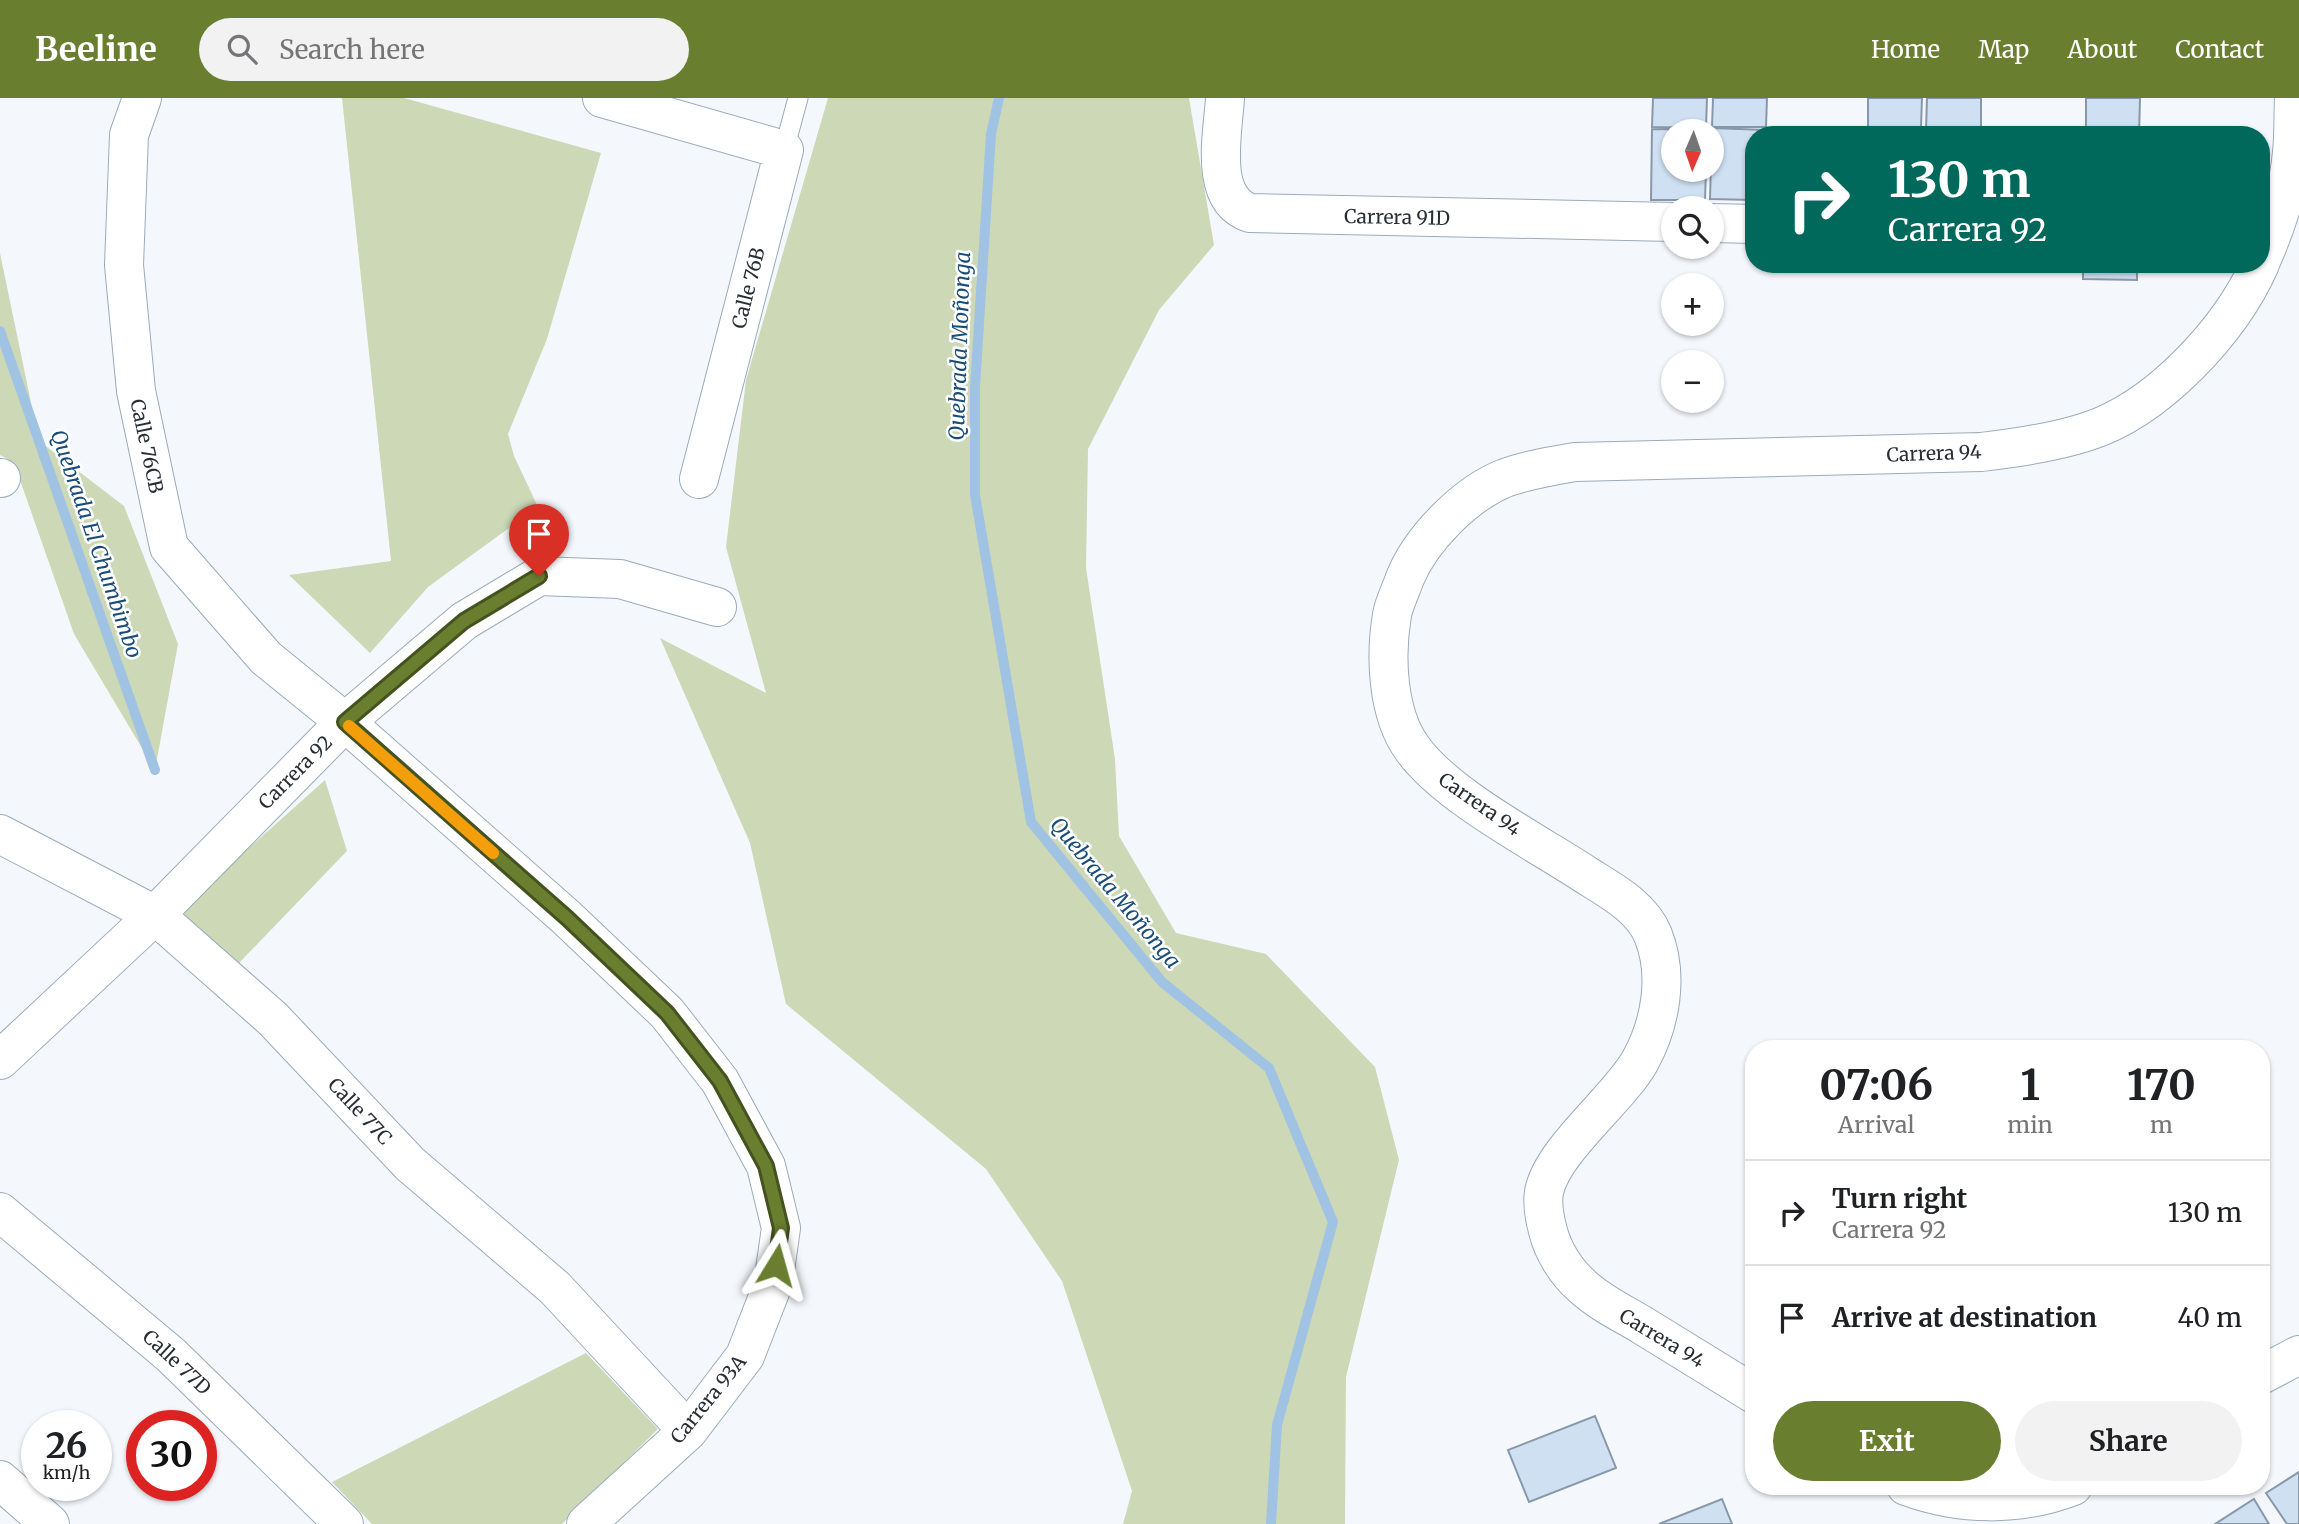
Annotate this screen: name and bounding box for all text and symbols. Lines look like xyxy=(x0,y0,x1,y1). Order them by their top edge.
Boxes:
search box xyxy=(199,18,689,81)
text: Beeline xyxy=(35,29,157,70)
icon: search xyxy=(223,30,261,68)
text: Search here xyxy=(279,33,425,66)
text: Home xyxy=(1871,34,1940,65)
text: Map xyxy=(1978,34,2029,65)
text: About xyxy=(2067,34,2137,65)
text: Contact xyxy=(2175,34,2264,65)
north arrow xyxy=(1661,119,1724,182)
map controls xyxy=(1661,119,1724,413)
text: 130 m xyxy=(1888,149,2031,210)
icon: right xyxy=(1773,154,1864,245)
button: search xyxy=(1661,196,1724,259)
street label: Carrera 91D xyxy=(1344,204,1450,230)
text: Carrera 92 xyxy=(1888,210,2047,250)
street label: Calle 76B xyxy=(726,245,770,331)
water label: Quebrada Moñonga xyxy=(943,251,976,441)
button: + xyxy=(1661,273,1724,336)
button: − xyxy=(1661,350,1724,413)
street label: Calle 76CB xyxy=(125,397,169,496)
water label: Quebrada El Chumbimbo xyxy=(45,426,148,662)
street label: Carrera 94 xyxy=(1886,439,1982,467)
pin xyxy=(509,504,569,576)
icon: arrive xyxy=(520,515,558,553)
street label: Carrera 92 xyxy=(253,730,337,814)
street label: Carrera 94 xyxy=(1434,767,1526,841)
water label: Quebrada Moñonga xyxy=(1044,812,1186,974)
text: 07:06 xyxy=(1819,1059,1933,1111)
text: 1 xyxy=(2020,1059,2040,1111)
text: 170 xyxy=(2127,1059,2196,1111)
street label: Calle 77C xyxy=(323,1073,397,1149)
text: Arrival xyxy=(1838,1110,1915,1139)
text: min xyxy=(2007,1110,2053,1139)
text: m xyxy=(2150,1110,2173,1139)
text: Turn right xyxy=(1832,1182,1967,1215)
icon: right xyxy=(1773,1194,1811,1232)
text: 130 m xyxy=(2168,1196,2242,1229)
text: Carrera 92 xyxy=(1832,1215,1947,1244)
position arrow xyxy=(739,1228,813,1302)
icon: arrive xyxy=(1773,1299,1811,1337)
text: Arrive at destination xyxy=(1832,1301,2097,1334)
text: 40 m xyxy=(2178,1301,2242,1334)
street label: Carrera 94 xyxy=(1615,1303,1709,1373)
street label: Calle 77D xyxy=(138,1324,216,1400)
street label: Carrera 93A xyxy=(665,1349,751,1448)
button: Exit xyxy=(1773,1401,2001,1481)
button: Share xyxy=(2015,1401,2242,1481)
speed limit sign: 30 xyxy=(126,1410,217,1501)
text: 26 xyxy=(46,1424,87,1468)
text: km/h xyxy=(43,1461,90,1484)

